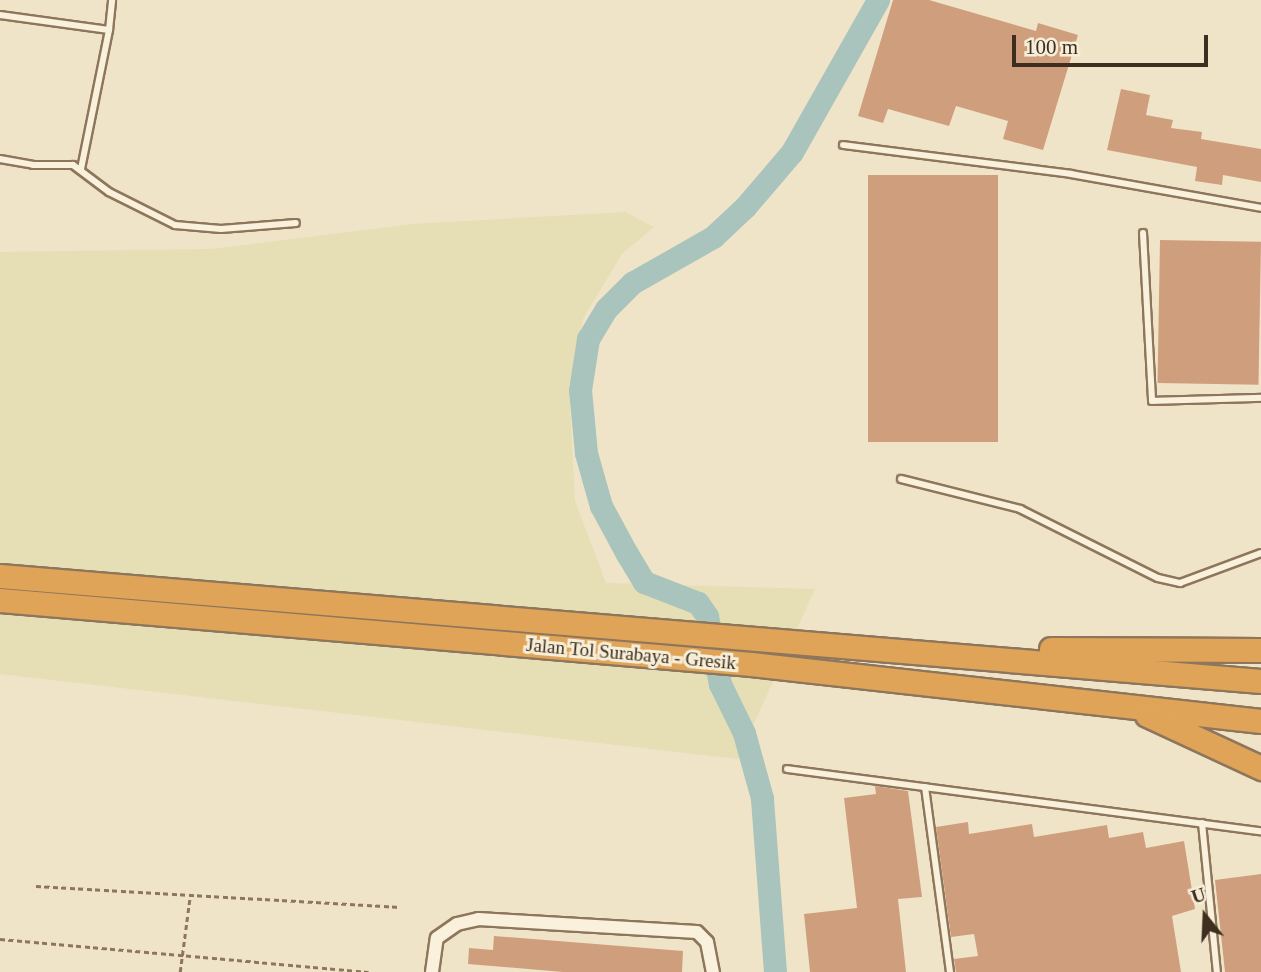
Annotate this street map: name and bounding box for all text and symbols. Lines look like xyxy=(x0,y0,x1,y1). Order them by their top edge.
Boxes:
scale bar xyxy=(1016,21,1212,65)
text: 100 m xyxy=(1025,35,1078,59)
street label: Jalan Tol Surabaya - Gresik xyxy=(525,633,737,675)
north arrow xyxy=(1170,881,1240,951)
text: U xyxy=(1189,883,1208,908)

